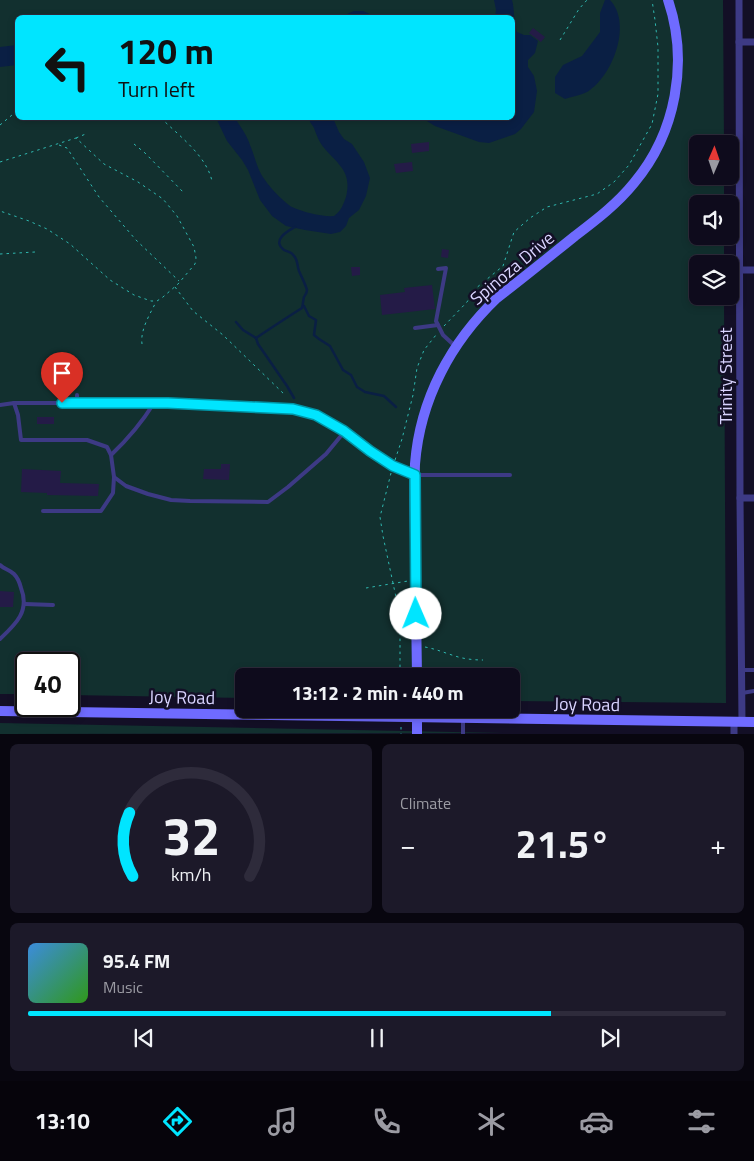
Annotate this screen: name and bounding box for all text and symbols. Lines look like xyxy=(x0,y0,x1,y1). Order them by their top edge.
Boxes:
text: 120 m xyxy=(118,24,214,78)
icon: left xyxy=(35,35,100,100)
text: Turn left xyxy=(118,72,195,106)
north arrow xyxy=(689,135,739,185)
map controls xyxy=(689,135,739,305)
button: sound xyxy=(689,195,739,245)
street label: Spinoza Drive xyxy=(464,225,560,311)
button: layers xyxy=(689,255,739,305)
street label: Trinity Street xyxy=(712,327,739,425)
pin xyxy=(41,352,83,403)
icon: arrive xyxy=(48,359,76,387)
position arrow xyxy=(389,587,441,639)
speed limit sign: 40 xyxy=(15,652,80,717)
text: 13:12 · 2 min · 440 m xyxy=(291,678,464,707)
street label: Joy Road xyxy=(149,683,215,711)
street label: Joy Road xyxy=(554,690,620,718)
text: Climate xyxy=(400,791,451,815)
text: 32 xyxy=(162,796,220,875)
text: 21.5° xyxy=(516,815,610,873)
text: − xyxy=(400,823,416,866)
text: + xyxy=(710,823,726,866)
text: km/h xyxy=(171,861,211,888)
text: 95.4 FM xyxy=(103,946,170,975)
text: Music xyxy=(103,975,143,999)
icon: previous xyxy=(130,1024,158,1052)
icon: pause xyxy=(363,1024,391,1052)
icon: next xyxy=(596,1024,624,1052)
text: 13:10 xyxy=(35,1104,90,1138)
icon: directions xyxy=(160,1104,195,1139)
icon: music xyxy=(265,1104,300,1139)
icon: phone xyxy=(369,1104,404,1139)
icon: climate xyxy=(474,1104,509,1139)
icon: car xyxy=(579,1104,614,1139)
icon: filters xyxy=(684,1104,719,1139)

